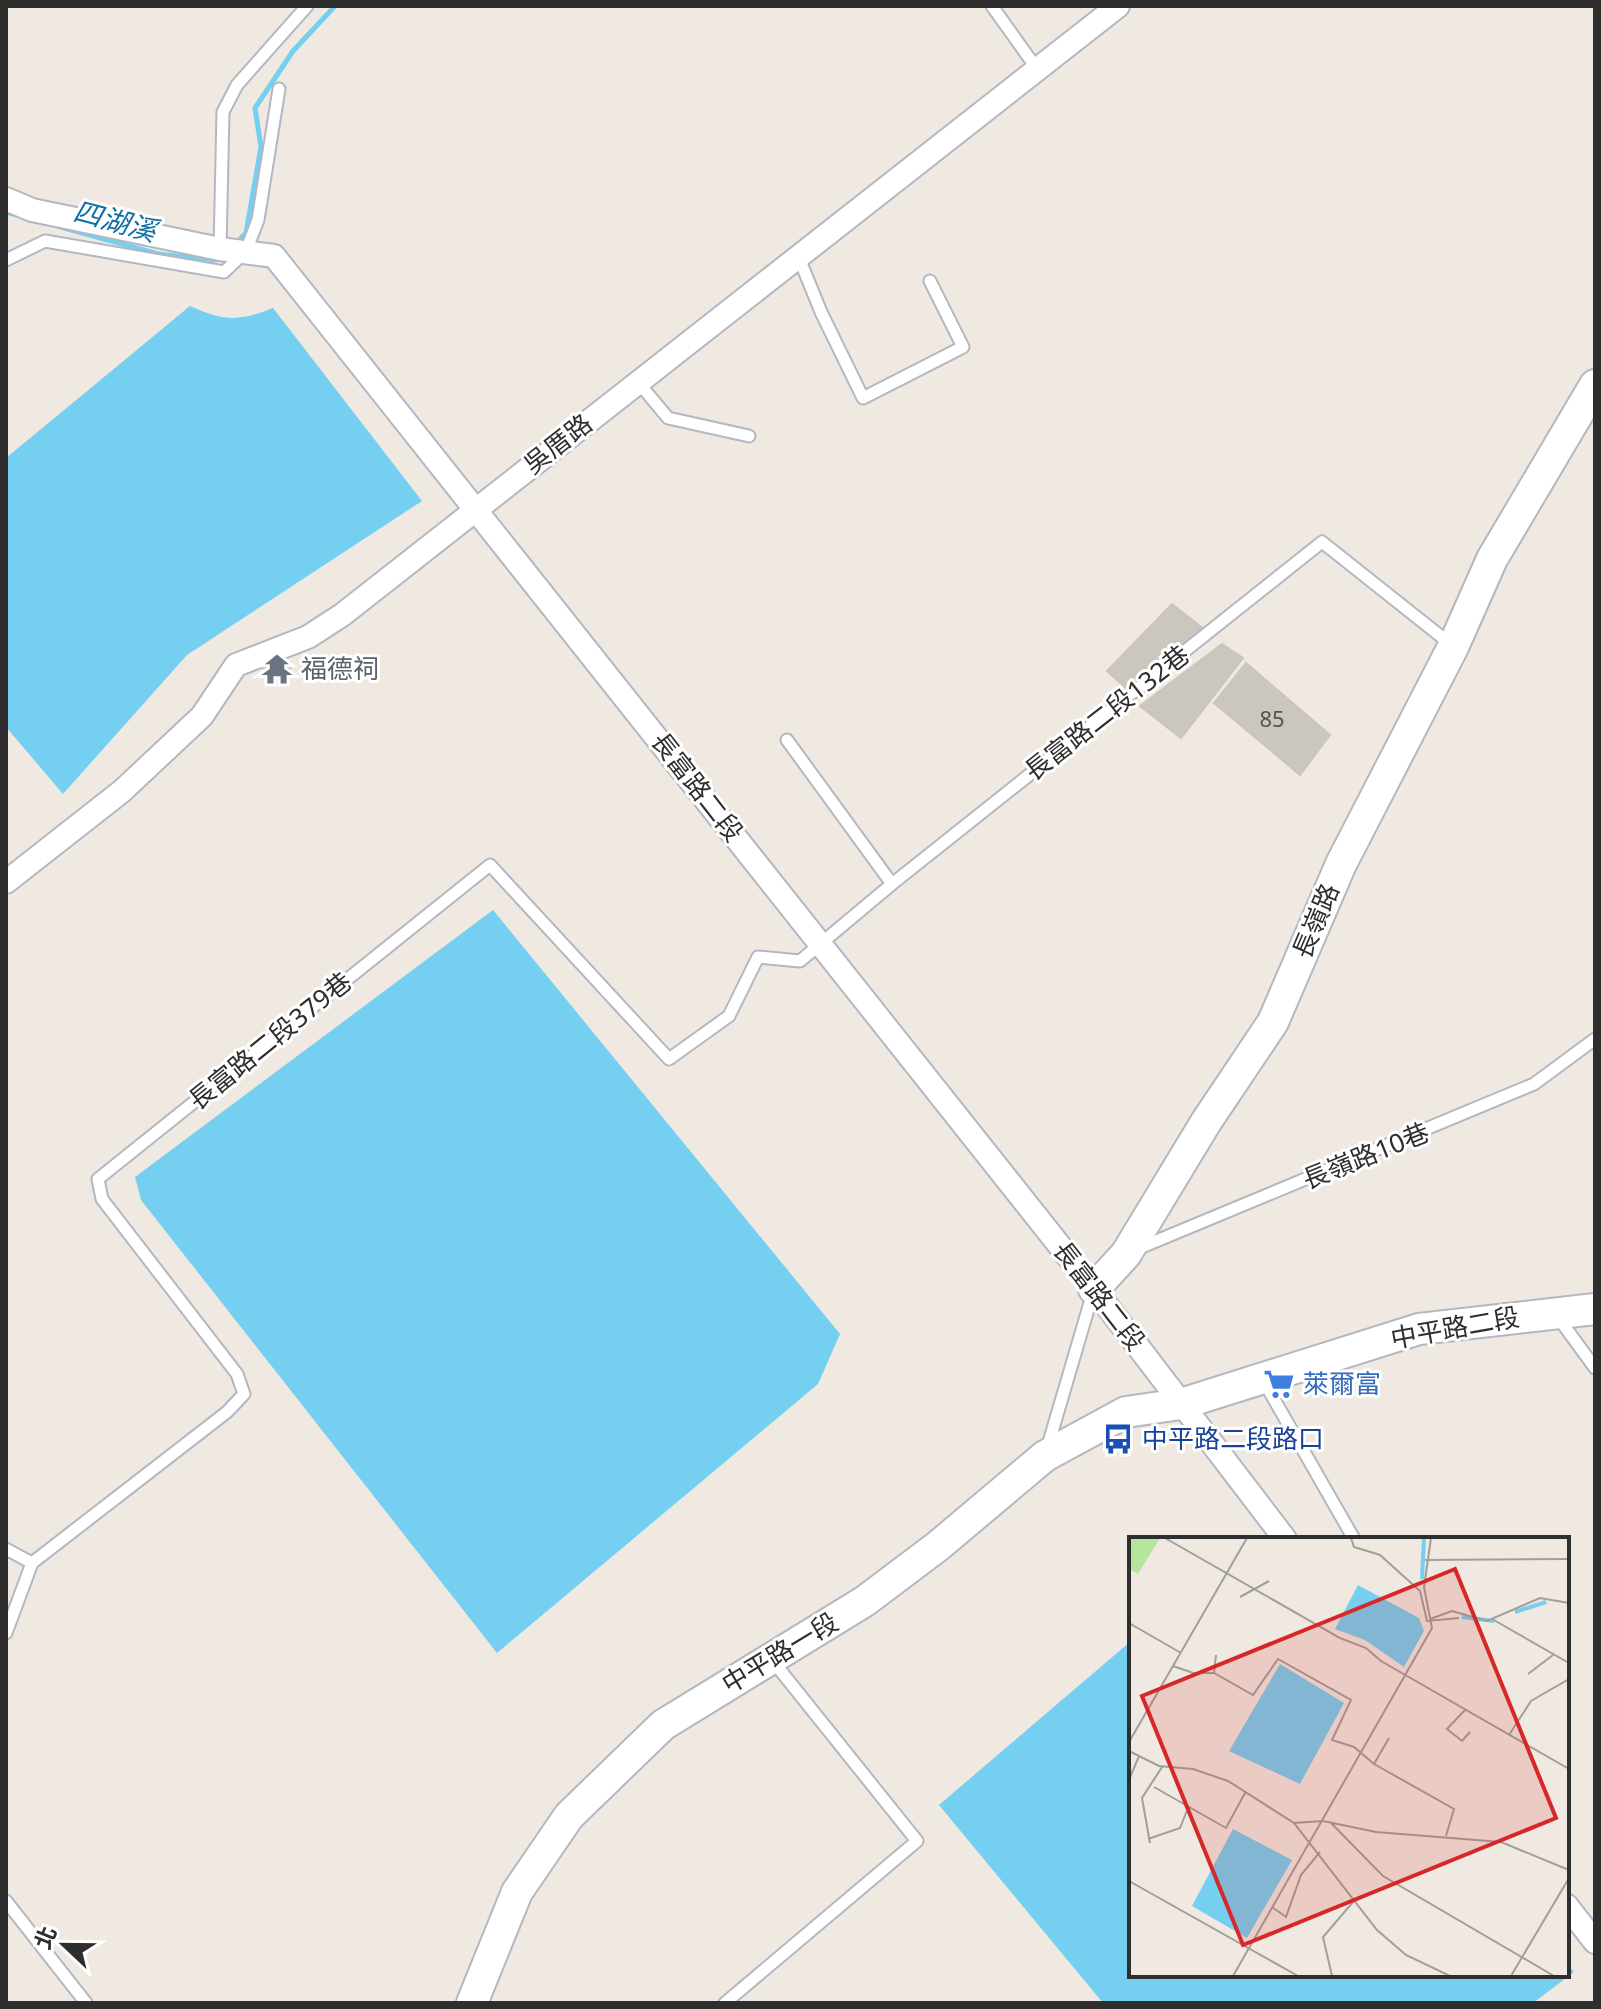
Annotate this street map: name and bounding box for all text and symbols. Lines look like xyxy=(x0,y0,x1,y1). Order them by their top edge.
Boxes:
water label: 四湖溪 xyxy=(70,191,165,250)
street label: 吳厝路 xyxy=(516,405,599,481)
street label: 長富路二段132巷 xyxy=(1016,636,1197,788)
place label: 福德祠 xyxy=(301,650,379,686)
temple icon: 福德祠 xyxy=(260,652,294,686)
house number: 85 xyxy=(1259,703,1285,733)
street label: 長富路二段 xyxy=(644,724,752,849)
street label: 長嶺路 xyxy=(1283,878,1347,964)
street label: 長富路二段379巷 xyxy=(180,963,359,1117)
street label: 長嶺路10巷 xyxy=(1297,1113,1434,1197)
street label: 長富路二段 xyxy=(1046,1233,1154,1358)
street label: 中平路二段 xyxy=(1388,1298,1522,1356)
place label: 萊爾富 xyxy=(1303,1365,1381,1401)
supermarket icon: 萊爾富 xyxy=(1262,1367,1296,1401)
place label: 中平路二段路口 xyxy=(1142,1420,1324,1456)
bus stop icon: 中平路二段路口 xyxy=(1101,1422,1135,1456)
inset map xyxy=(1129,1537,1569,1977)
street label: 中平路一段 xyxy=(714,1603,844,1701)
north arrow xyxy=(24,1905,104,1985)
text: 北 xyxy=(26,1921,63,1953)

